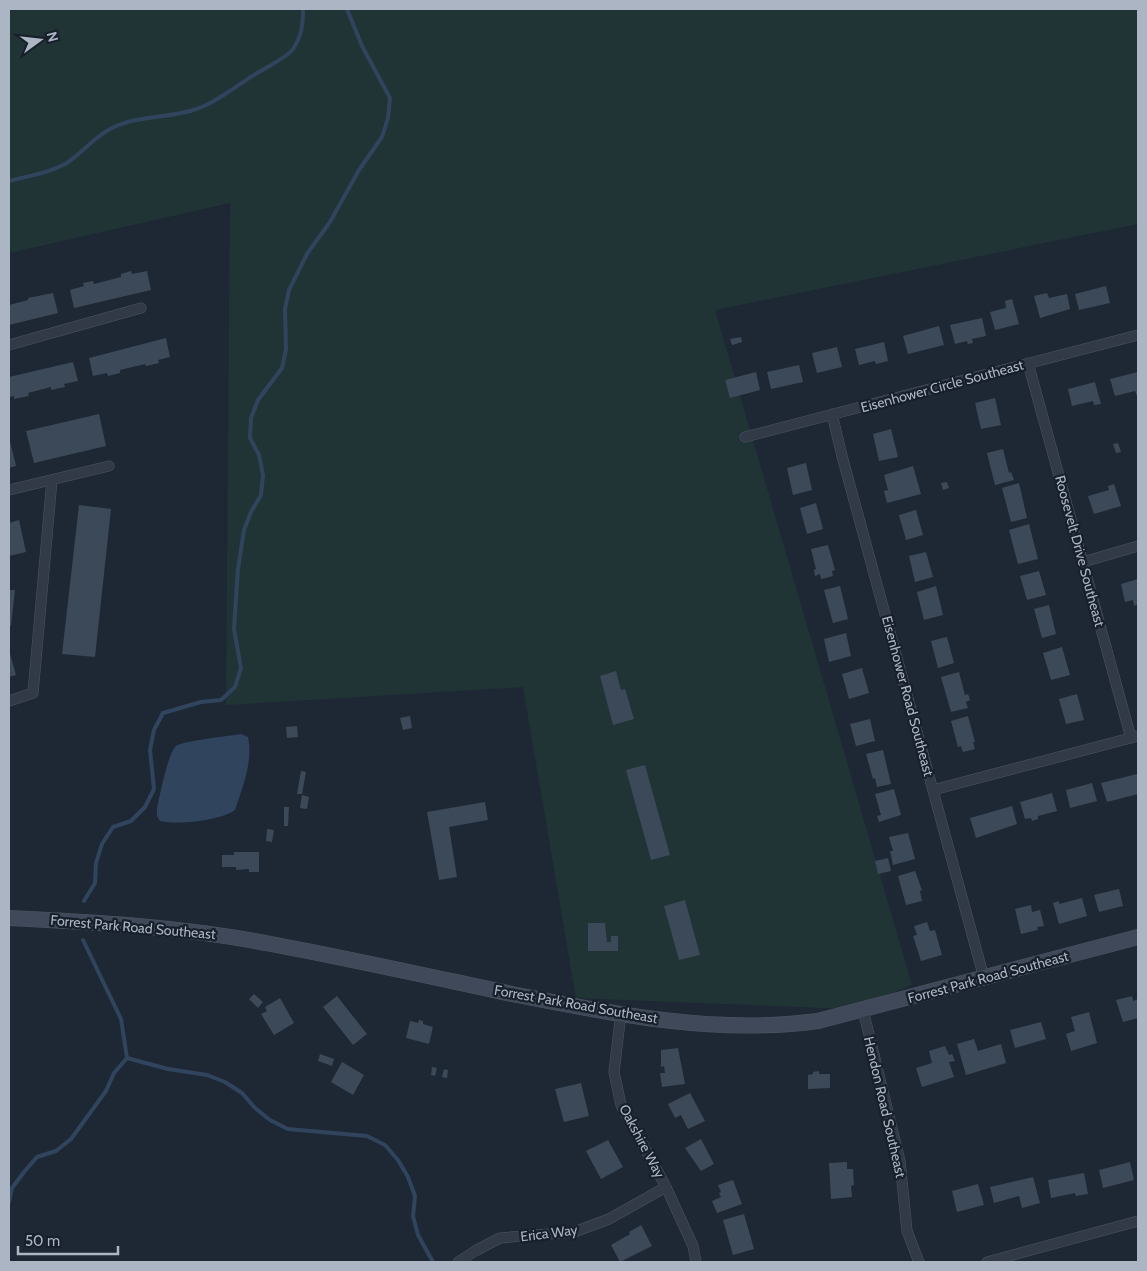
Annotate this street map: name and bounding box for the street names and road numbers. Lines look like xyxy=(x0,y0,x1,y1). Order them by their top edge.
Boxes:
street label: Eisenhower Circle Southeast xyxy=(859,356,1026,416)
street label: Roosevelt Drive Southeast xyxy=(1051,473,1109,629)
street label: Eisenhower Road Southeast xyxy=(878,614,938,778)
street label: Forrest Park Road Southeast xyxy=(50,911,217,943)
street label: Forrest Park Road Southeast xyxy=(906,947,1071,1007)
street label: Forrest Park Road Southeast xyxy=(493,981,659,1027)
street label: Hendon Road Southeast xyxy=(860,1035,910,1180)
street label: Oakshire Way xyxy=(615,1101,669,1181)
street label: Erica Way xyxy=(519,1221,579,1245)

